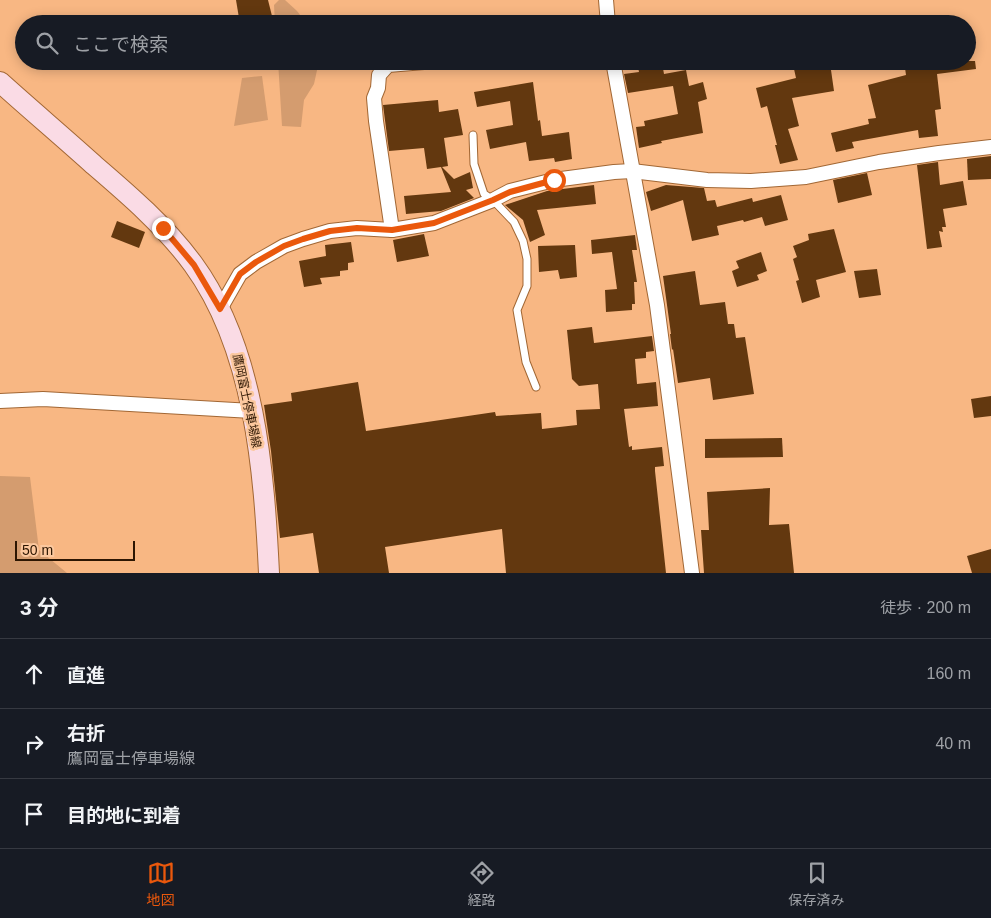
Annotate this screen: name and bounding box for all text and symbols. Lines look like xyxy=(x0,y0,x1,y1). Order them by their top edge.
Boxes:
search box xyxy=(15,15,976,70)
icon: search xyxy=(33,29,61,57)
text: ここで検索 xyxy=(73,34,168,55)
route start xyxy=(543,169,566,192)
route end xyxy=(152,217,175,240)
street label: 鷹岡富士停車場線 xyxy=(230,353,264,449)
scale bar xyxy=(15,538,135,561)
text: 50 m xyxy=(22,542,53,558)
text: 3 分 xyxy=(20,596,59,619)
text: 徒歩 · 200 m xyxy=(880,599,971,616)
icon: ahead xyxy=(20,660,48,688)
text: 直進 xyxy=(67,665,105,686)
text: 160 m xyxy=(927,665,971,682)
text: 右折 xyxy=(67,723,105,744)
icon: right xyxy=(20,730,48,758)
text: 40 m xyxy=(935,735,971,752)
text: 鷹岡富士停車場線 xyxy=(67,750,195,767)
icon: arrive xyxy=(20,800,48,828)
text: 目的地に到着 xyxy=(67,805,181,826)
tab: 地図 xyxy=(147,859,175,909)
tab: 経路 xyxy=(468,859,496,909)
tab: 保存済み xyxy=(789,859,845,909)

